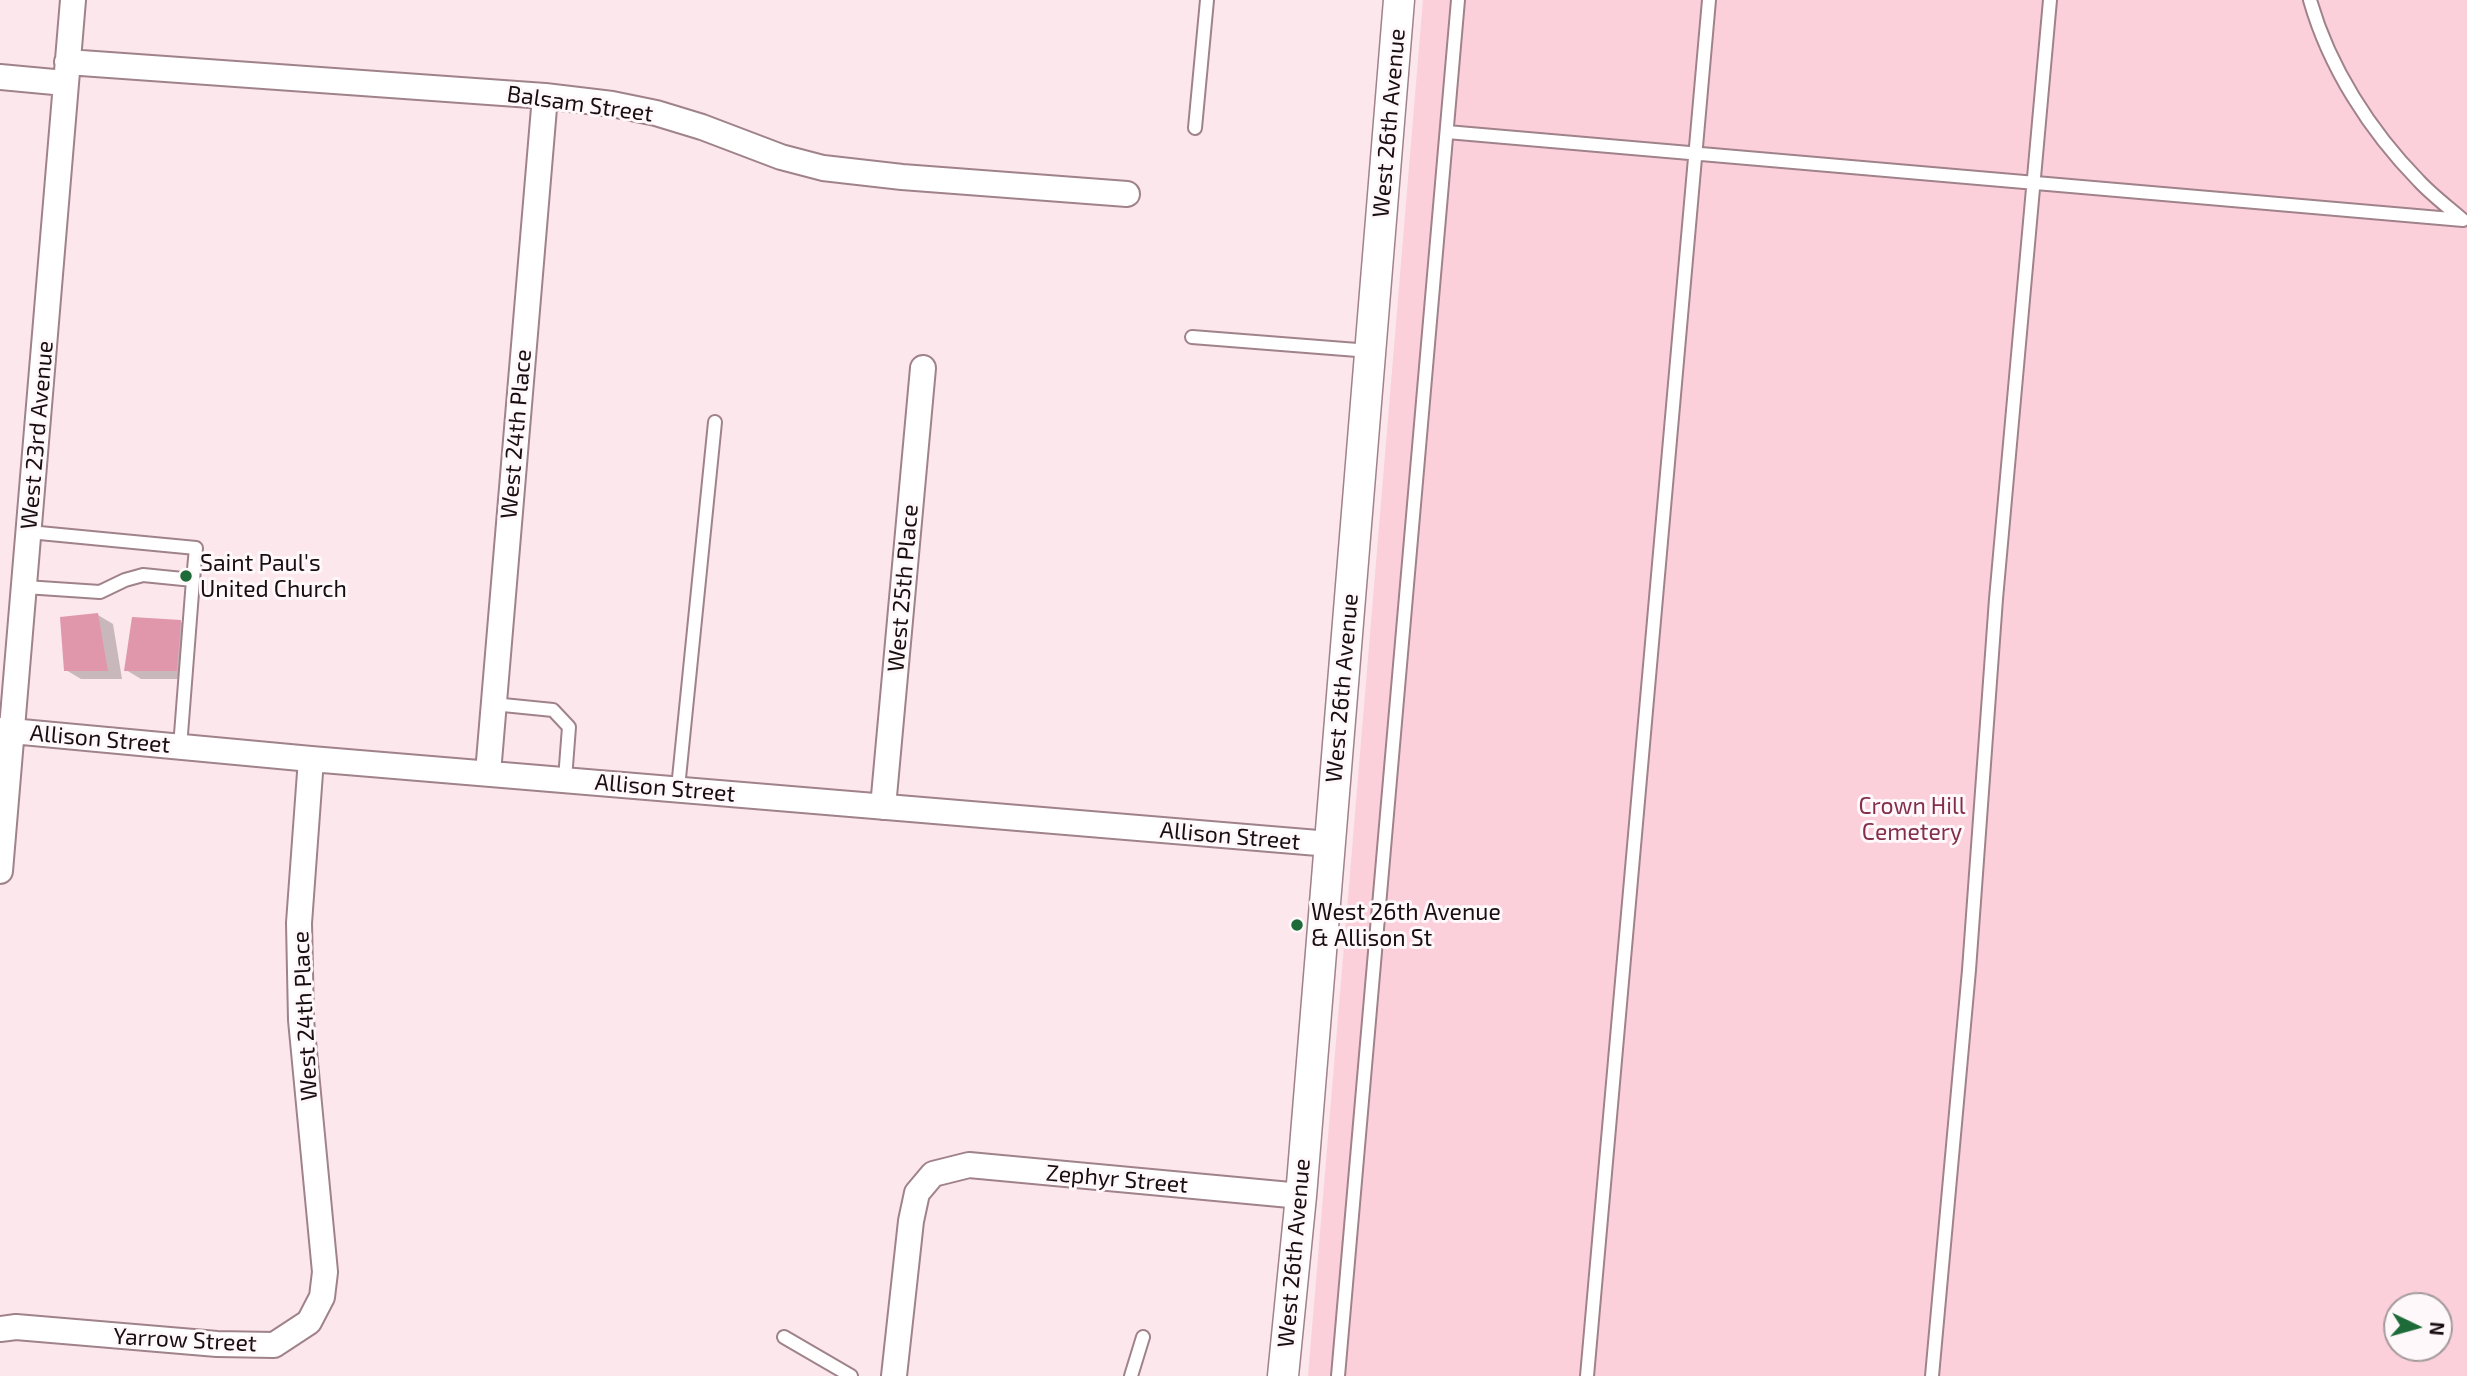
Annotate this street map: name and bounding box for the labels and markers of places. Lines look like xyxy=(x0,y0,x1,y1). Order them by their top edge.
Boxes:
place label: Saint Paul's United Church xyxy=(200,549,347,603)
marker: Saint Paul's United Church xyxy=(178,568,194,584)
place label: West 26th Avenue & Allison St xyxy=(1311,898,1501,952)
marker: West 26th Avenue & Allison St xyxy=(1289,917,1305,933)

